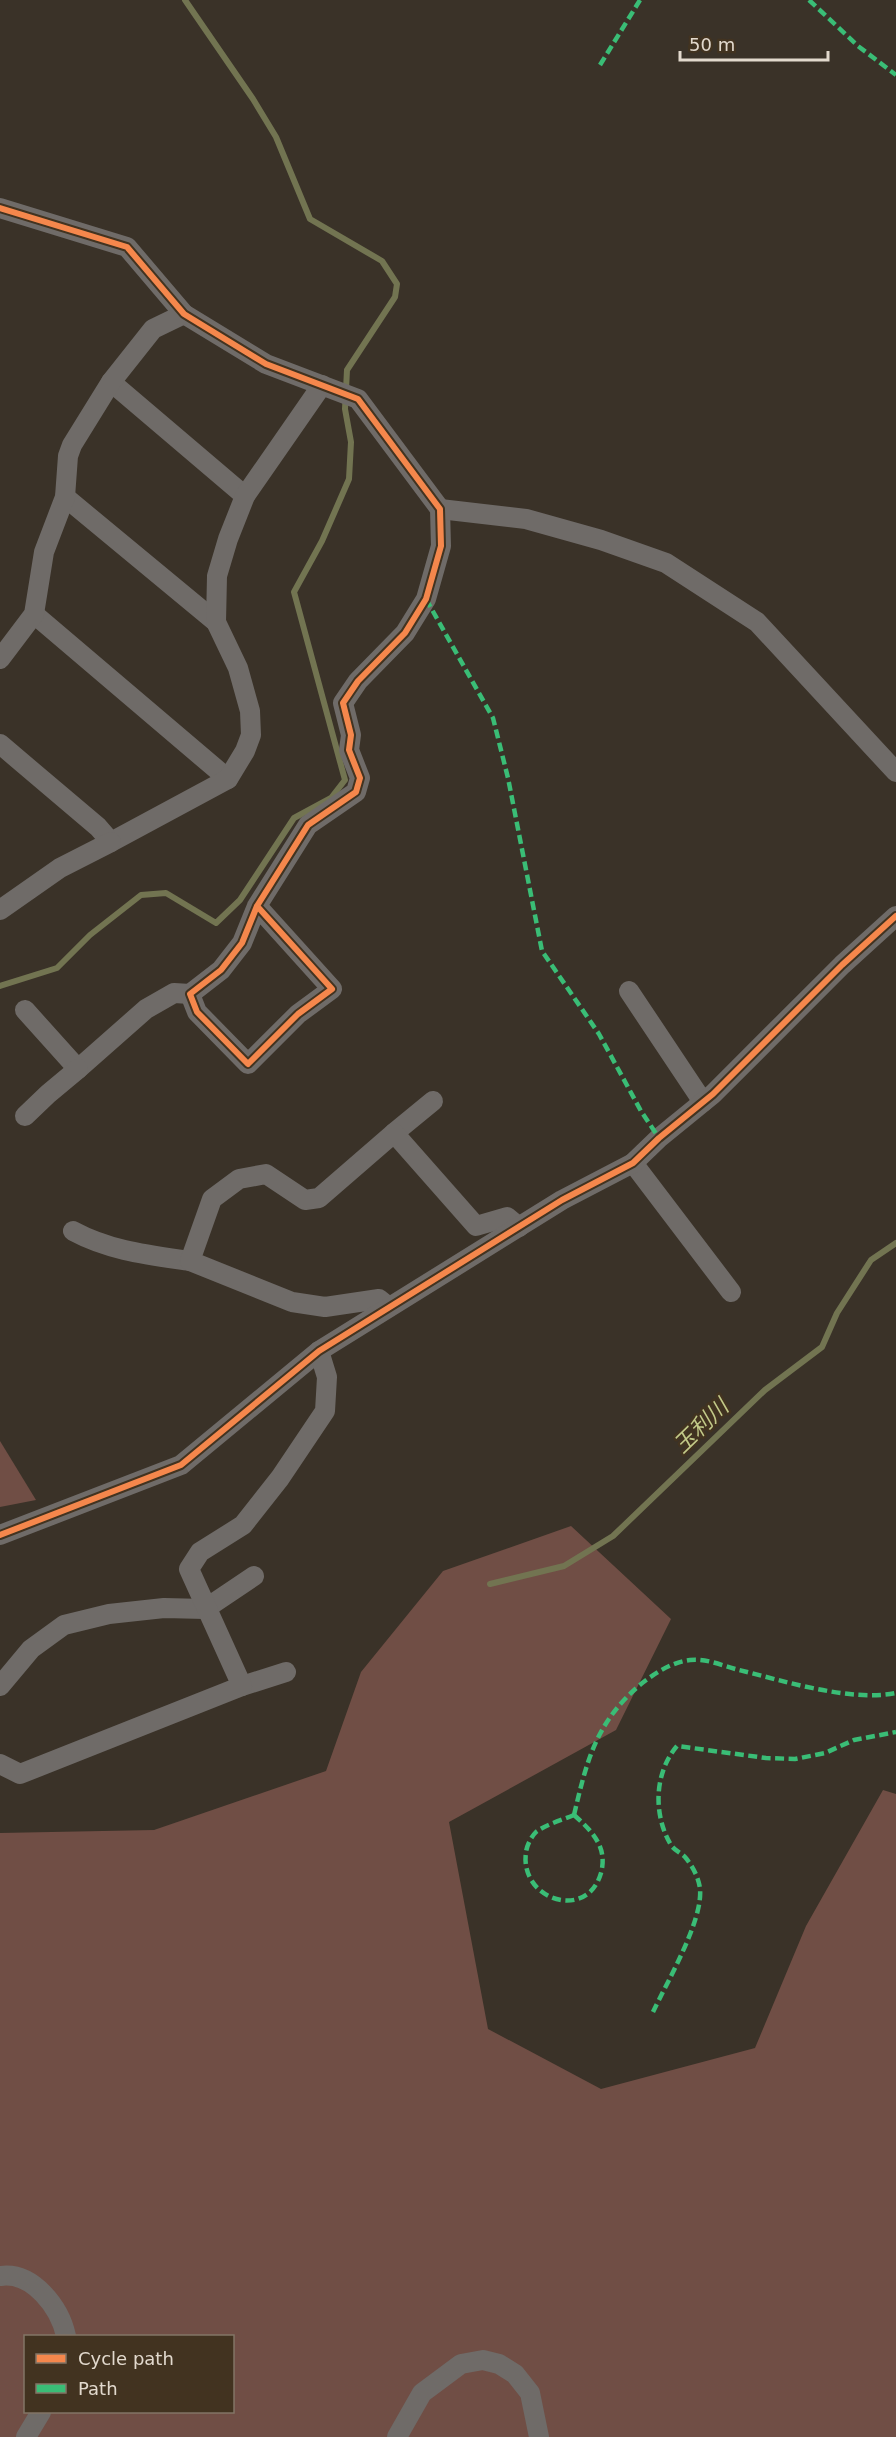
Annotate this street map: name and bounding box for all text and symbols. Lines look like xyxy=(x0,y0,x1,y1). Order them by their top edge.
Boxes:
scale bar xyxy=(680,24,828,62)
text: 50 m xyxy=(689,34,735,55)
water label: 玉利川 xyxy=(669,1393,735,1458)
legend xyxy=(24,2335,234,2413)
text: Cycle path xyxy=(78,2348,174,2369)
text: Path xyxy=(78,2378,118,2399)

